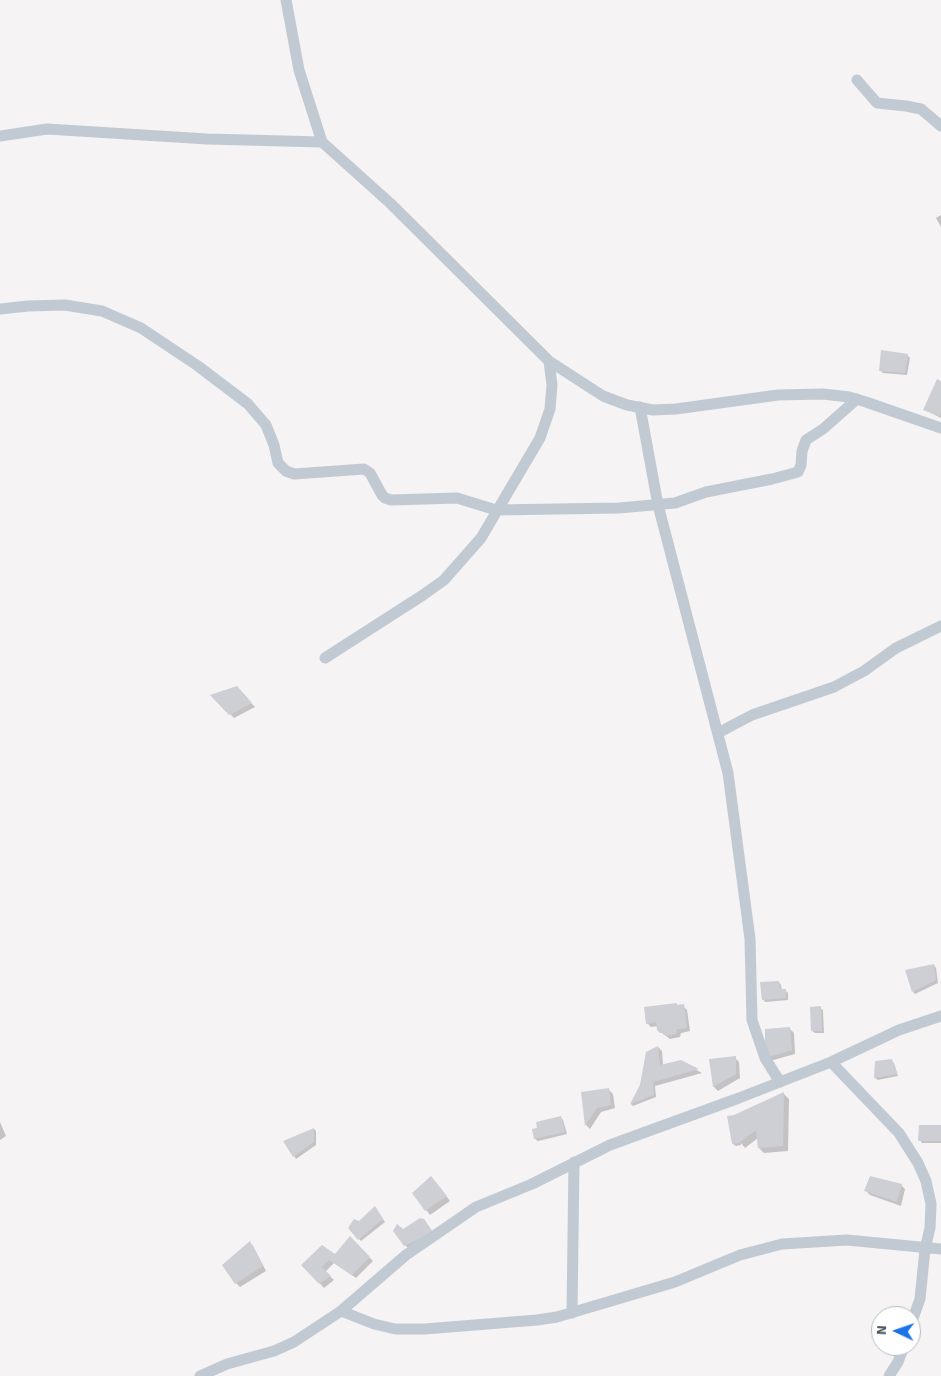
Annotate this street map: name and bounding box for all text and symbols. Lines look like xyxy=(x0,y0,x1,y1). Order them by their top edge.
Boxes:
north arrow xyxy=(871,1306,921,1356)
text: N xyxy=(873,1325,890,1336)

